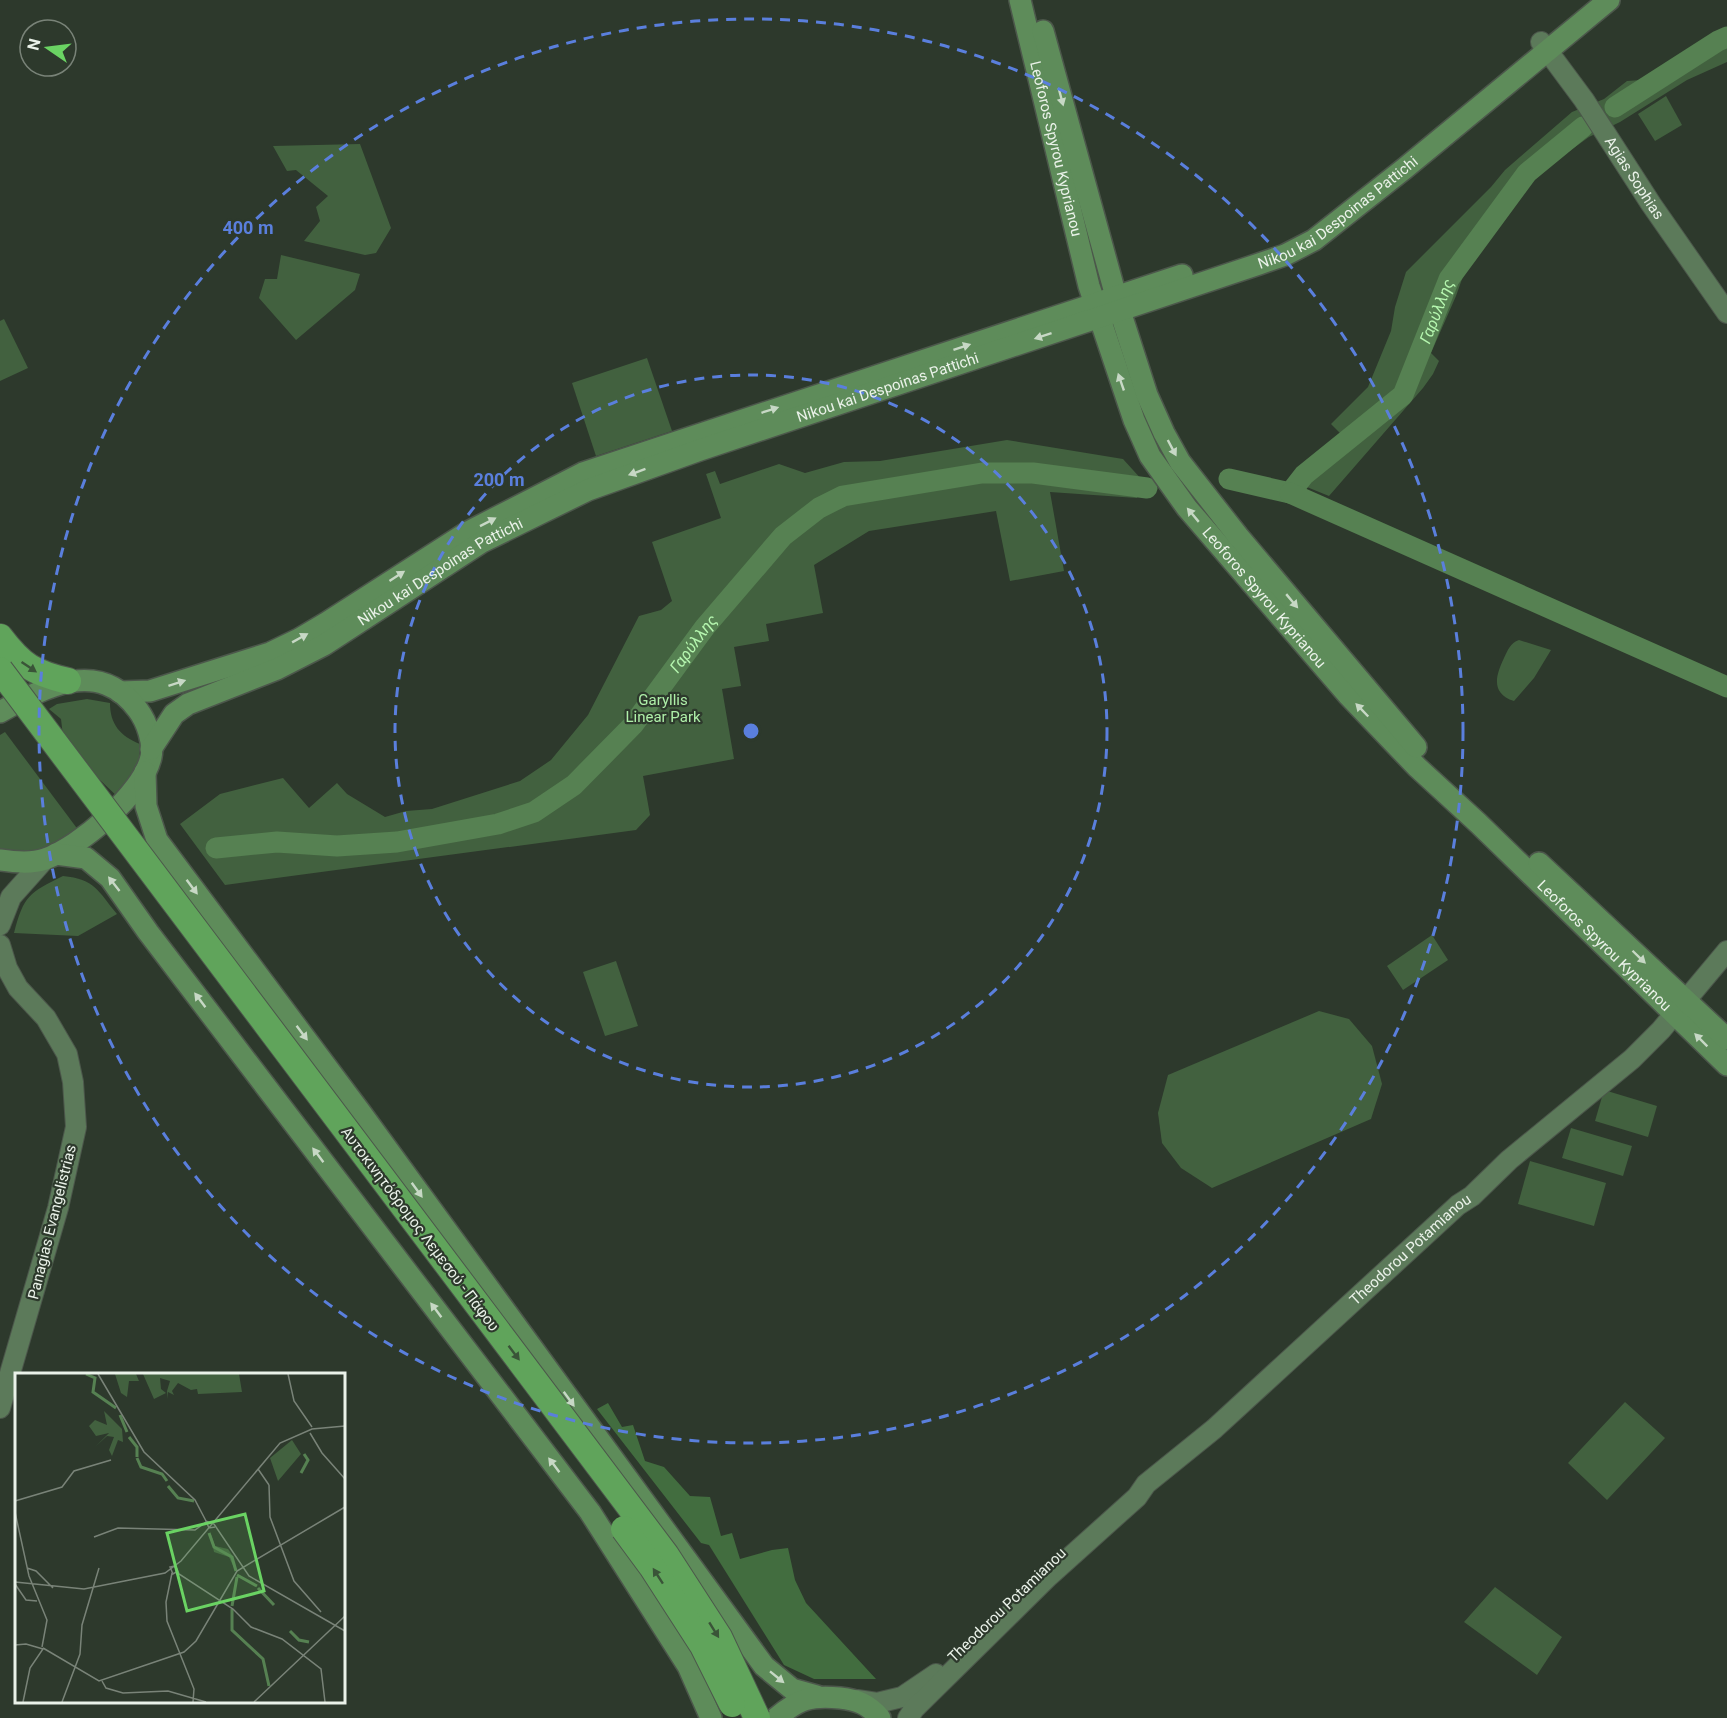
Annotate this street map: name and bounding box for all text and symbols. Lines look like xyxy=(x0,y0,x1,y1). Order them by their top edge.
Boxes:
north arrow xyxy=(18,18,78,78)
text: N xyxy=(23,37,45,52)
street label: Leoforos Spyrou Kyprianou xyxy=(1026,59,1086,238)
one-way arrow xyxy=(1057,88,1066,106)
street label: Agias Sophias xyxy=(1601,133,1668,223)
street label: Nikou kai Despoinas Pattichi xyxy=(1255,152,1422,273)
text: 400 m xyxy=(222,217,274,238)
water label: Γαρύλλης xyxy=(1415,276,1458,346)
one-way arrow xyxy=(1034,332,1052,342)
one-way arrow xyxy=(953,342,971,351)
street label: Nikou kai Despoinas Pattichi xyxy=(794,349,981,426)
one-way arrow xyxy=(1115,373,1125,391)
one-way arrow xyxy=(761,405,779,414)
one-way arrow xyxy=(1167,439,1177,456)
one-way arrow xyxy=(628,468,646,478)
text: 200 m xyxy=(473,469,525,490)
one-way arrow xyxy=(1187,508,1200,523)
street label: Nikou kai Despoinas Pattichi xyxy=(354,514,526,630)
one-way arrow xyxy=(479,517,496,526)
street label: Leoforos Spyrou Kyprianou xyxy=(1199,524,1330,672)
one-way arrow xyxy=(389,571,405,582)
one-way arrow xyxy=(1285,593,1298,608)
water label: Γαρύλλης xyxy=(665,610,721,676)
one-way arrow xyxy=(292,633,309,643)
one-way arrow xyxy=(21,661,38,672)
one-way arrow xyxy=(168,678,186,687)
park label: Garyllis Linear Park xyxy=(625,691,701,726)
one-way arrow xyxy=(1356,703,1370,717)
centre of rings xyxy=(741,721,761,741)
street label: Leoforos Spyrou Kyprianou xyxy=(1533,876,1675,1015)
one-way arrow xyxy=(108,877,120,893)
one-way arrow xyxy=(186,878,198,894)
one-way arrow xyxy=(1631,950,1646,964)
one-way arrow xyxy=(195,992,207,1007)
one-way arrow xyxy=(295,1025,308,1041)
one-way arrow xyxy=(1694,1033,1708,1047)
street label: Αυτοκινητόδρομος Λεμεσού - Πάφου xyxy=(337,1123,503,1335)
street label: Panagias Evangelistrias xyxy=(24,1143,80,1301)
one-way arrow xyxy=(313,1147,325,1162)
one-way arrow xyxy=(411,1182,423,1197)
street label: Theodorou Potamianou xyxy=(1346,1190,1474,1309)
one-way arrow xyxy=(430,1302,443,1318)
one-way arrow xyxy=(507,1345,520,1361)
inset map xyxy=(15,1373,345,1703)
one-way arrow xyxy=(563,1390,575,1406)
one-way arrow xyxy=(548,1457,561,1473)
street label: Theodorou Potamianou xyxy=(944,1544,1070,1666)
one-way arrow xyxy=(653,1568,664,1584)
one-way arrow xyxy=(709,1622,720,1638)
one-way arrow xyxy=(770,1671,785,1683)

